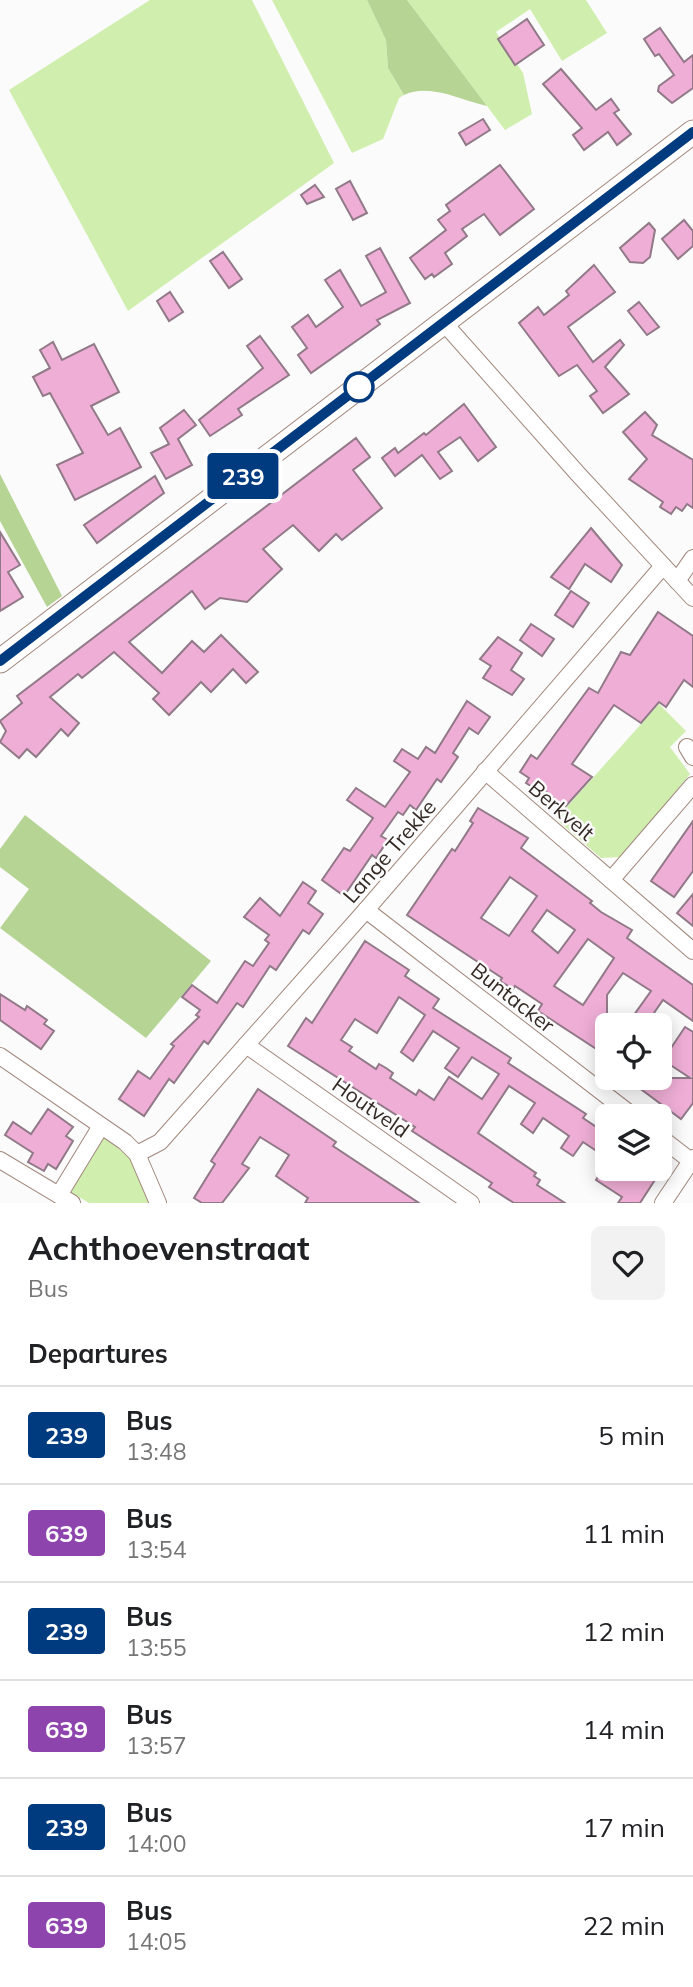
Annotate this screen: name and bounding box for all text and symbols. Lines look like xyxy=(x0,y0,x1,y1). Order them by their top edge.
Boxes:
unlabelled marker xyxy=(344,372,374,402)
line badge: 239 xyxy=(203,453,283,499)
text: 239 xyxy=(221,461,265,491)
street label: Berkvelt xyxy=(524,774,600,846)
street label: Lange Trekke xyxy=(337,794,441,908)
street label: Buntacker xyxy=(466,956,560,1038)
map controls xyxy=(595,1013,672,1181)
button: locate xyxy=(595,1013,672,1090)
street label: Houtveld xyxy=(328,1071,414,1143)
button: layers xyxy=(595,1104,672,1181)
button: heart xyxy=(591,1226,665,1300)
text: Achthoevenstraat xyxy=(28,1227,310,1268)
text: Bus xyxy=(28,1274,68,1303)
text: Departures xyxy=(28,1337,168,1370)
text: Bus xyxy=(126,1404,172,1437)
text: 5 min xyxy=(598,1419,665,1452)
text: 239 xyxy=(45,1420,88,1450)
text: 13:48 xyxy=(126,1437,186,1466)
text: Bus xyxy=(126,1502,172,1535)
text: 11 min xyxy=(583,1517,665,1550)
text: 639 xyxy=(45,1518,88,1548)
text: 13:54 xyxy=(126,1535,186,1564)
text: Bus xyxy=(126,1600,172,1633)
text: 12 min xyxy=(583,1615,665,1648)
text: 239 xyxy=(45,1616,88,1646)
text: 13:55 xyxy=(126,1633,186,1662)
text: Bus xyxy=(126,1698,172,1731)
text: 14 min xyxy=(583,1713,665,1746)
text: 639 xyxy=(45,1714,88,1744)
text: 13:57 xyxy=(126,1731,186,1760)
text: Bus xyxy=(126,1796,172,1829)
text: 17 min xyxy=(583,1811,665,1844)
text: 239 xyxy=(45,1812,88,1842)
text: 14:00 xyxy=(126,1829,186,1858)
text: Bus xyxy=(126,1894,172,1927)
text: 22 min xyxy=(583,1909,665,1942)
text: 639 xyxy=(45,1910,88,1940)
text: 14:05 xyxy=(126,1927,186,1956)

